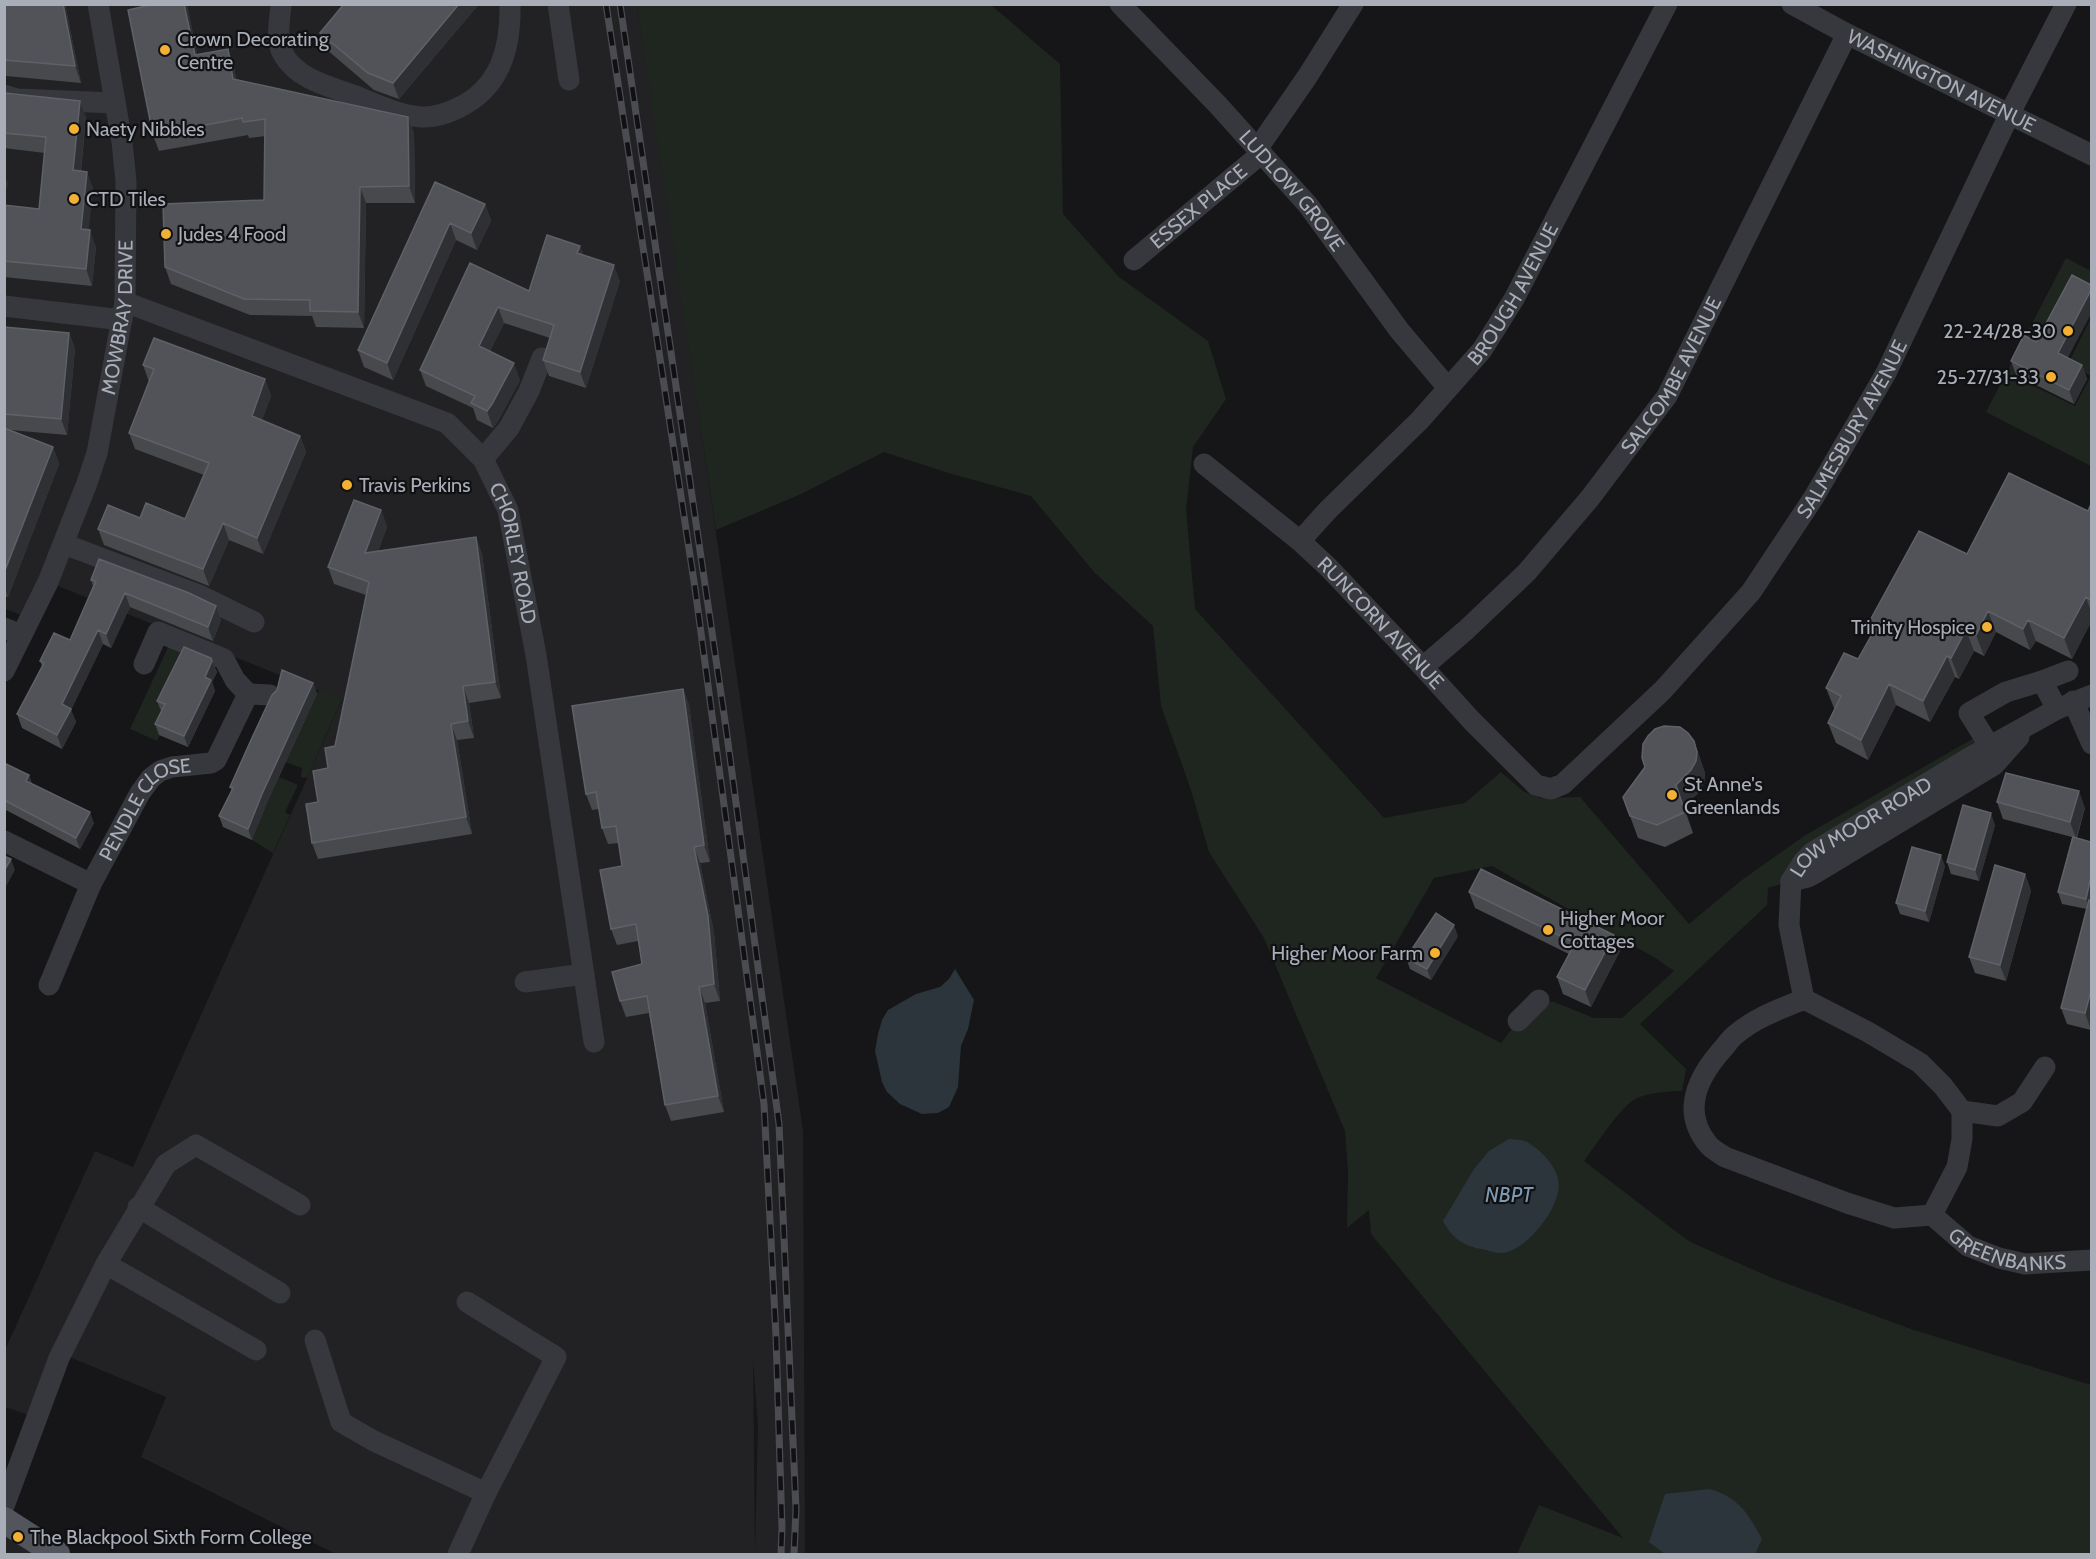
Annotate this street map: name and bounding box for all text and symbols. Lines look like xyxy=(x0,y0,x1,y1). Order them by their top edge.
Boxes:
street label: WASHINGTON AVENUE xyxy=(1843,24,2040,137)
place label: Crown Decorating Centre xyxy=(177,27,330,74)
marker: Crown Decorating Centre xyxy=(158,43,172,57)
place label: Naety Nibbles xyxy=(86,117,205,141)
marker: Naety Nibbles xyxy=(67,122,81,136)
street label: LUDLOW GROVE xyxy=(1234,125,1350,256)
street label: ESSEX PLACE xyxy=(1145,159,1252,253)
place label: CTD Tiles xyxy=(86,187,166,211)
marker: CTD Tiles xyxy=(67,192,81,206)
street label: BROUGH AVENUE xyxy=(1462,219,1563,370)
place label: Judes 4 Food xyxy=(177,222,286,246)
marker: Judes 4 Food xyxy=(159,227,173,241)
street label: MOWBRAY DRIVE xyxy=(96,240,138,397)
street label: SALCOMBE AVENUE xyxy=(1616,293,1727,459)
place label: 22-24/28-30 xyxy=(1943,319,2056,343)
marker: 22-24/28-30 xyxy=(2061,324,2075,338)
street label: SALMESBURY AVENUE xyxy=(1791,336,1912,523)
place label: 25-27/31-33 xyxy=(1936,365,2039,389)
marker: 25-27/31-33 xyxy=(2044,370,2058,384)
place label: Travis Perkins xyxy=(359,473,471,497)
marker: Travis Perkins xyxy=(340,478,354,492)
street label: CHORLEY ROAD xyxy=(484,478,542,626)
street label: RUNCORN AVENUE xyxy=(1313,552,1449,694)
place label: Trinity Hospice xyxy=(1851,615,1975,639)
marker: Trinity Hospice xyxy=(1980,620,1994,634)
street label: PENDLE CLOSE xyxy=(94,753,192,865)
street label: LOW MOOR ROAD xyxy=(1785,771,1936,881)
place label: St Anne's Greenlands xyxy=(1684,772,1780,819)
marker: St Anne's Greenlands xyxy=(1665,788,1679,802)
place label: Higher Moor Cottages xyxy=(1560,906,1665,953)
marker: Higher Moor Cottages xyxy=(1541,923,1555,937)
place label: Higher Moor Farm xyxy=(1271,941,1423,965)
marker: Higher Moor Farm xyxy=(1428,946,1442,960)
water label: NBPT xyxy=(1485,1182,1534,1207)
street label: GREENBANKS xyxy=(1943,1223,2067,1277)
place label: The Blackpool Sixth Form College xyxy=(30,1525,312,1549)
marker: The Blackpool Sixth Form College xyxy=(11,1530,25,1544)

